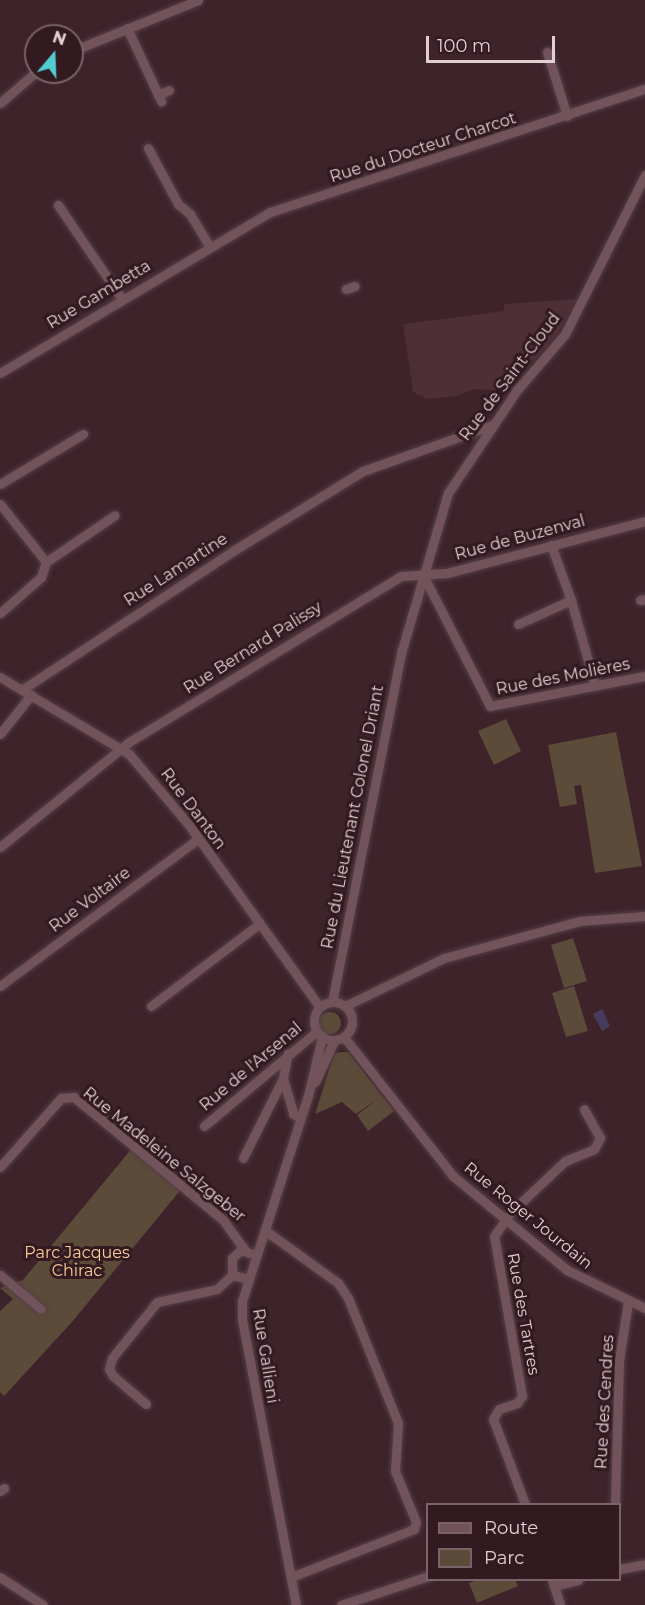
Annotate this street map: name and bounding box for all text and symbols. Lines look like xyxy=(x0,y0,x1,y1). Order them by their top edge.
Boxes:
north arrow xyxy=(24,24,84,84)
scale bar xyxy=(429,24,558,62)
text: N xyxy=(50,27,69,49)
text: 100 m xyxy=(437,35,491,57)
street label: Rue du Docteur Charcot xyxy=(327,109,519,187)
street label: Rue Gambetta xyxy=(44,257,154,333)
street label: Rue de Saint-Cloud xyxy=(456,309,564,445)
street label: Rue de Buzenval xyxy=(453,511,587,565)
street label: Rue Lamartine xyxy=(121,529,231,611)
street label: Rue Bernard Palissy xyxy=(180,598,326,698)
street label: Rue des Molières xyxy=(494,655,632,699)
street label: Rue du Lieutenant Colonel Driant xyxy=(318,683,388,951)
street label: Rue Danton xyxy=(156,765,230,853)
street label: Rue Voltaire xyxy=(46,863,134,937)
street label: Rue de l'Arsenal xyxy=(196,1019,306,1115)
street label: Rue Madeleine Salzgeber xyxy=(79,1083,249,1227)
street label: Rue Roger Jourdain xyxy=(460,1158,596,1274)
park label: Parc Jacques Chirac xyxy=(24,1243,130,1281)
street label: Rue des Tartres xyxy=(503,1251,543,1377)
street label: Rue Gallieni xyxy=(248,1307,282,1405)
street label: Rue des Cendres xyxy=(592,1334,618,1470)
legend xyxy=(426,1503,621,1581)
text: Route xyxy=(484,1517,538,1539)
text: Parc xyxy=(484,1547,524,1569)

